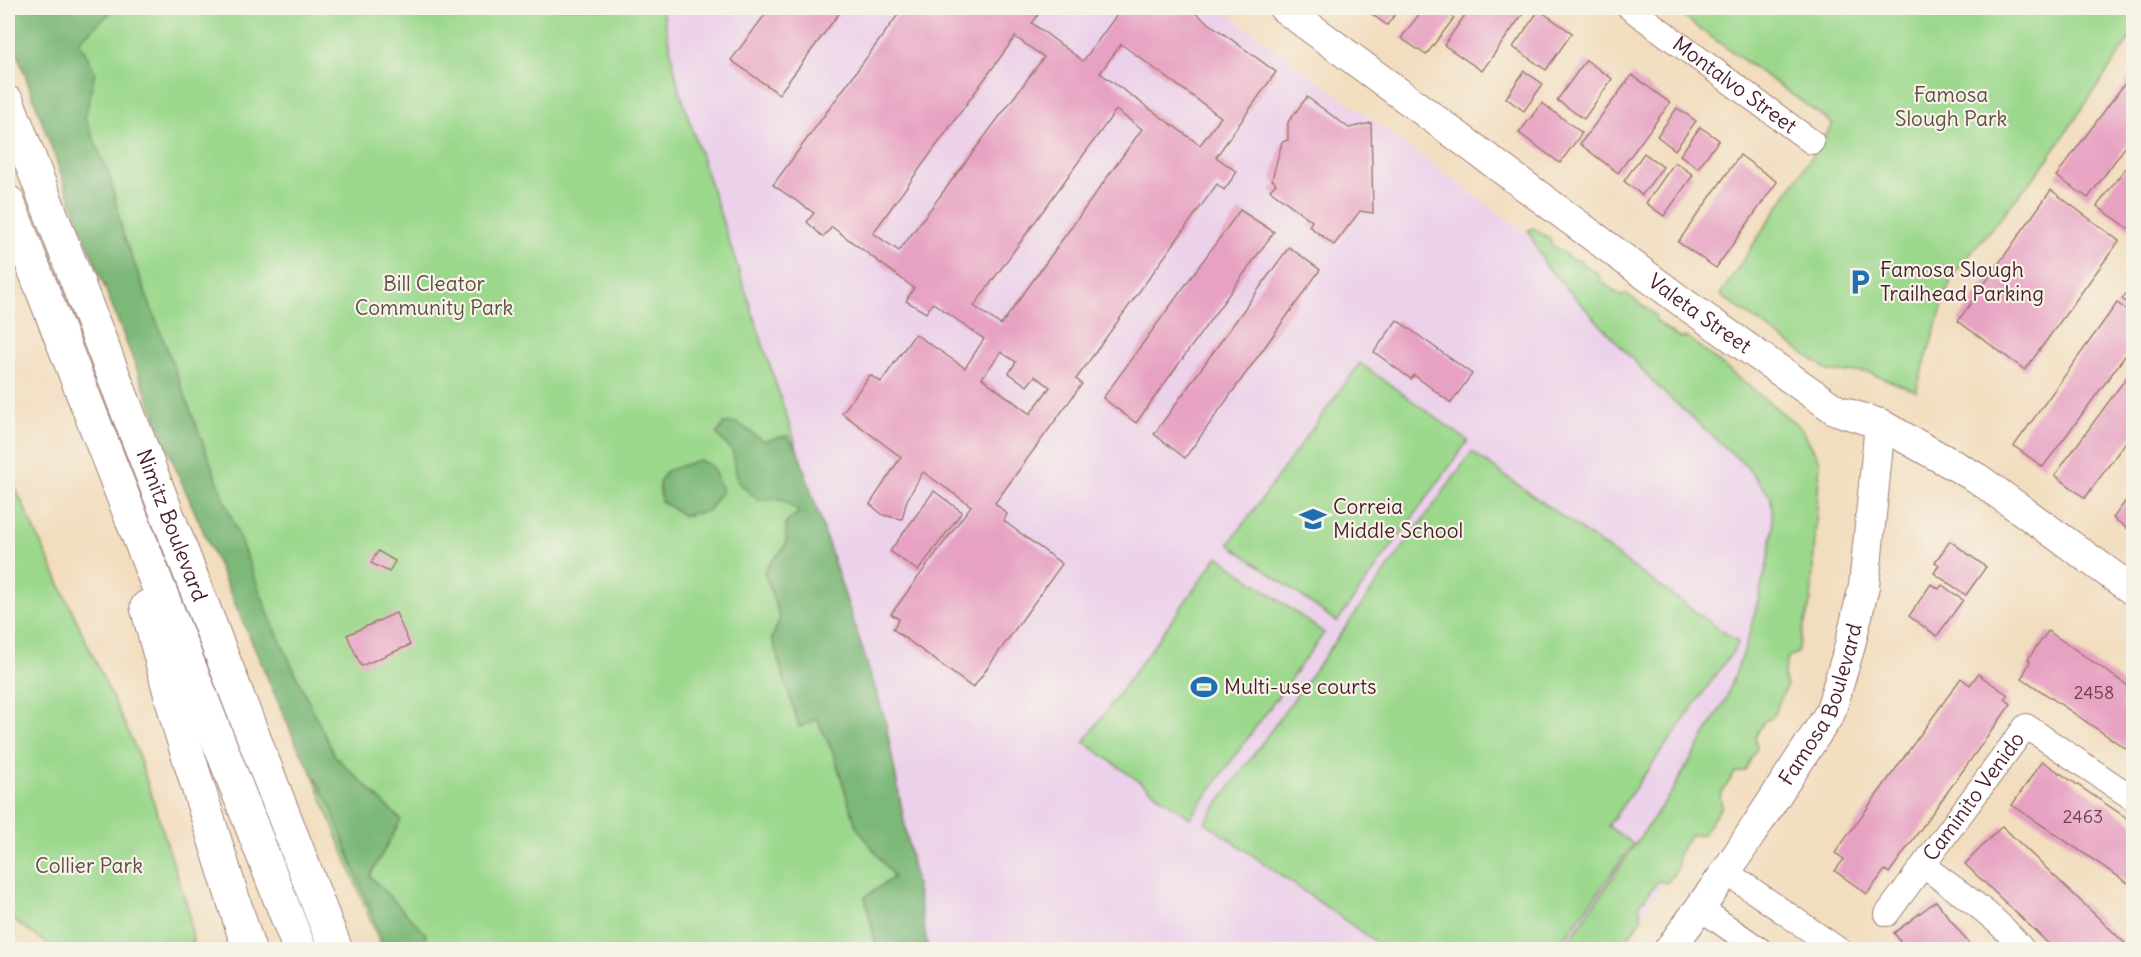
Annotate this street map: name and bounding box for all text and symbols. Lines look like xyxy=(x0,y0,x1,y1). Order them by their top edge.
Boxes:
street label: Montalvo Street xyxy=(1668,30,1802,139)
park label: Famosa Slough Park xyxy=(1895,81,2007,132)
place label: Famosa Slough Trailhead Parking xyxy=(1880,256,2044,307)
street label: Valeta Street xyxy=(1643,267,1757,359)
parking icon: Famosa Slough Trailhead Parking xyxy=(1845,267,1875,297)
park label: Bill Cleator Community Park xyxy=(355,270,513,321)
street label: Nimitz Boulevard xyxy=(130,445,214,605)
place label: Correia Middle School xyxy=(1333,493,1463,544)
school or university icon: Correia Middle School xyxy=(1298,504,1328,534)
street label: Famosa Boulevard xyxy=(1772,621,1868,790)
sports icon: Multi-use courts xyxy=(1189,672,1219,702)
place label: Multi-use courts xyxy=(1224,673,1377,700)
house number: 2458 xyxy=(2074,681,2114,704)
street label: Caminito Venido xyxy=(1917,726,2030,866)
house number: 2463 xyxy=(2063,805,2103,828)
park label: Collier Park xyxy=(35,852,143,879)

